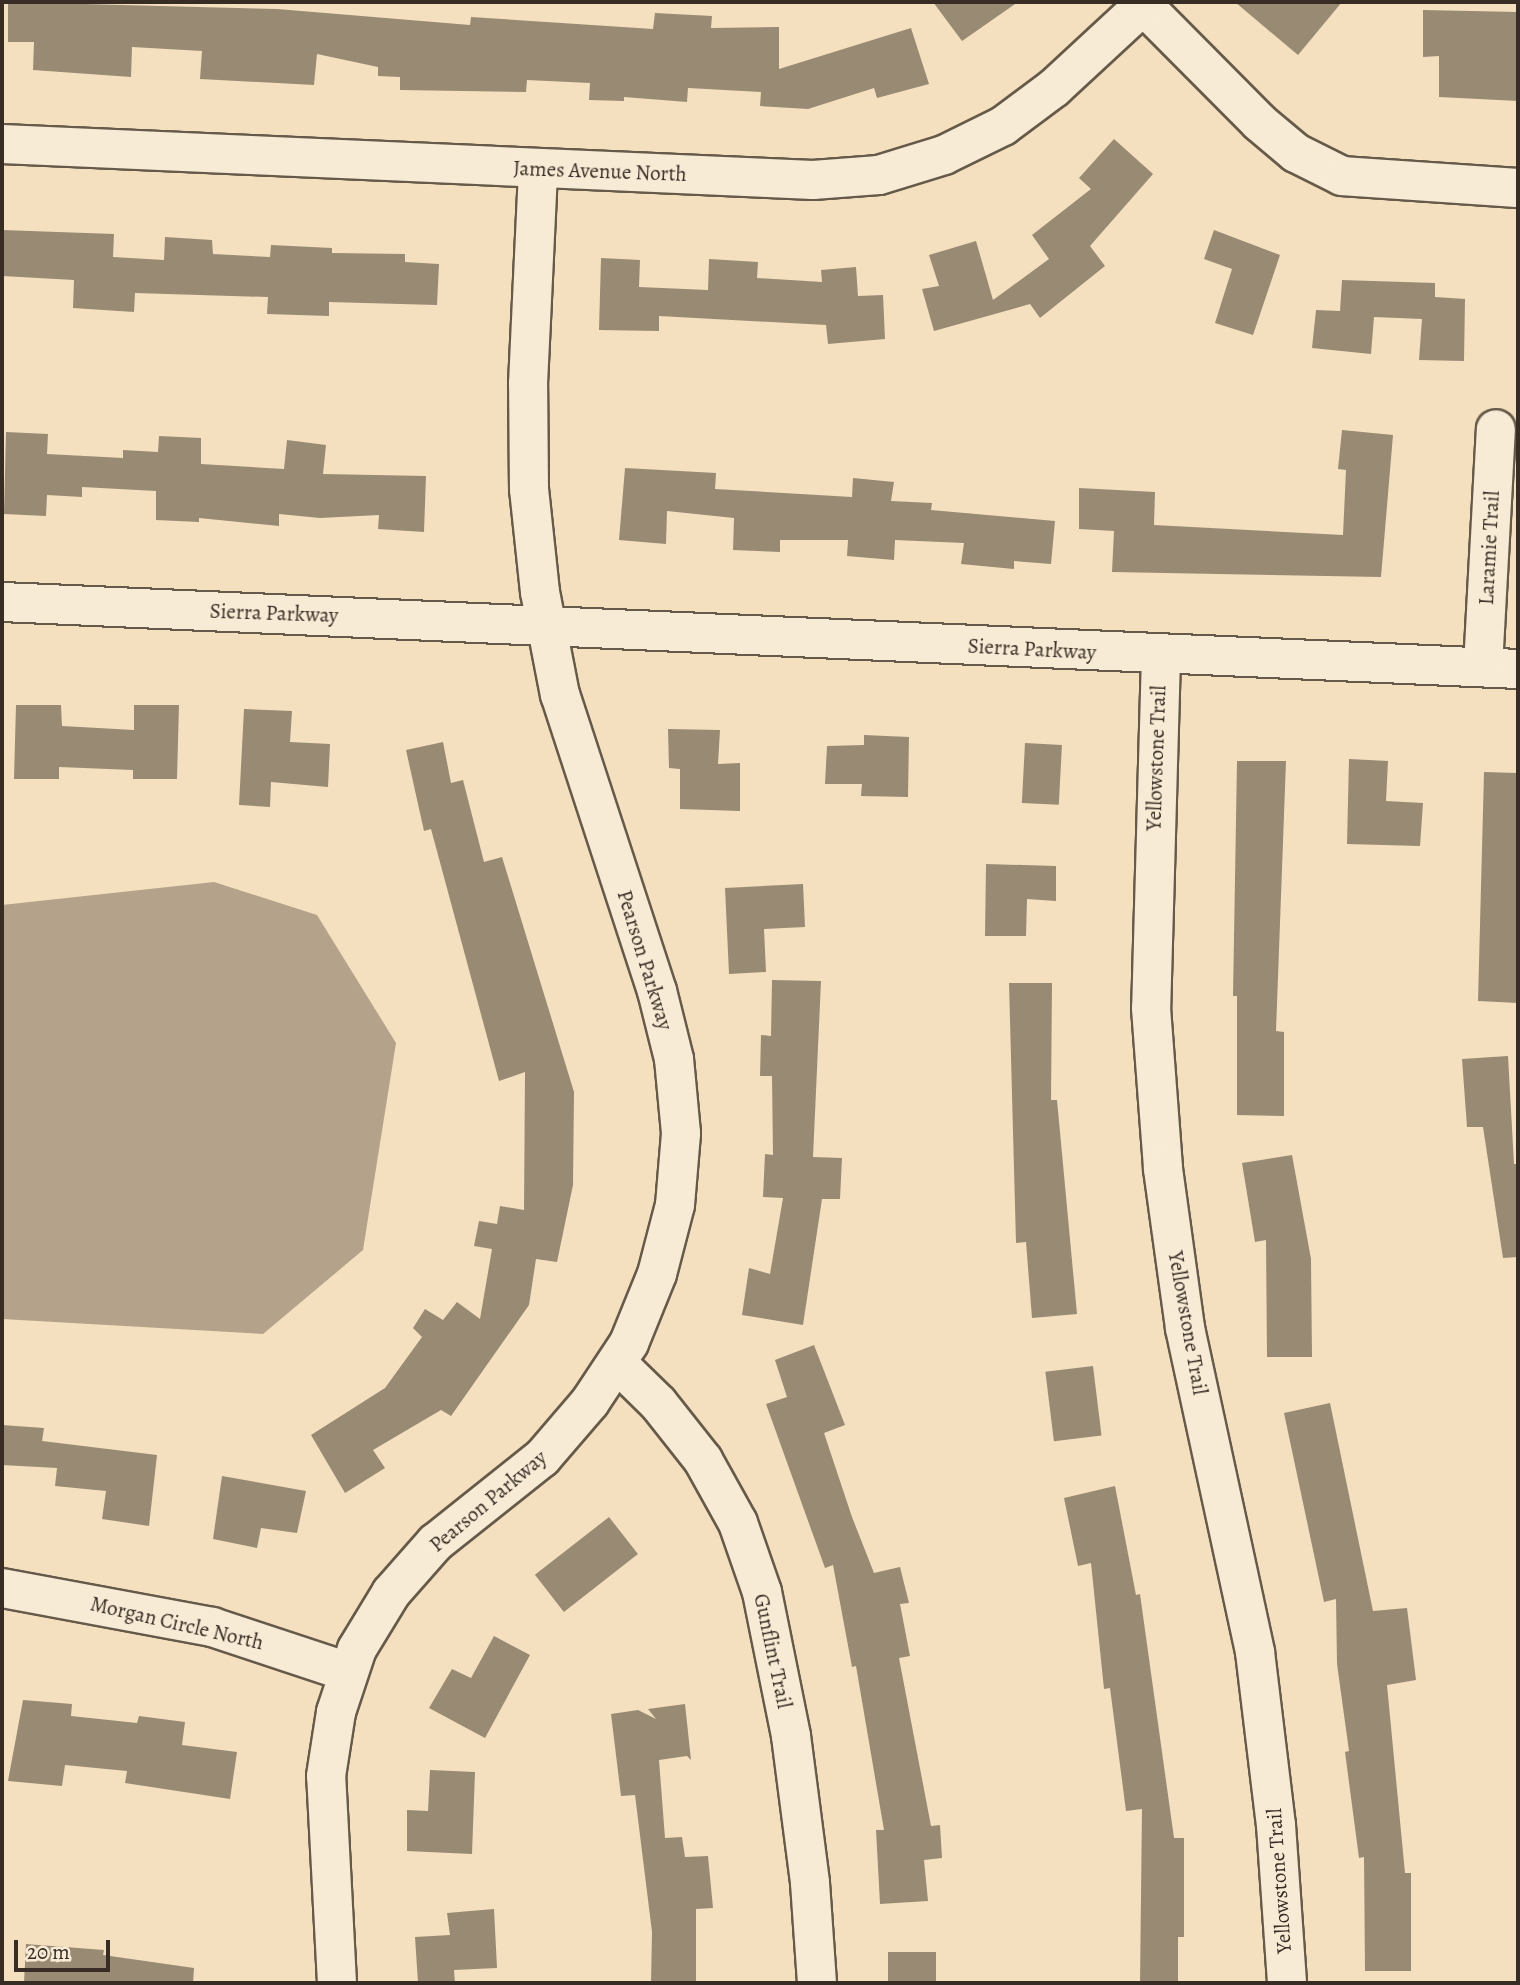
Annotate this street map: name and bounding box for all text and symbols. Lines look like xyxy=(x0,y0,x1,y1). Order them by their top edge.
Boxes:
street label: James Avenue North xyxy=(513,155,687,187)
street label: Laramie Trail xyxy=(1473,490,1505,606)
street label: Sierra Parkway xyxy=(209,598,339,628)
street label: Sierra Parkway xyxy=(967,633,1097,665)
street label: Yellowstone Trail xyxy=(1141,685,1171,831)
street label: Pearson Parkway xyxy=(612,887,678,1033)
street label: Yellowstone Trail xyxy=(1163,1249,1213,1397)
street label: Pearson Parkway xyxy=(424,1445,552,1557)
street label: Morgan Circle North xyxy=(88,1591,266,1655)
street label: Gunflint Trail xyxy=(749,1591,797,1711)
street label: Yellowstone Trail xyxy=(1261,1808,1297,1954)
scale bar xyxy=(18,1926,114,1970)
text: 20 m xyxy=(27,1938,70,1966)

